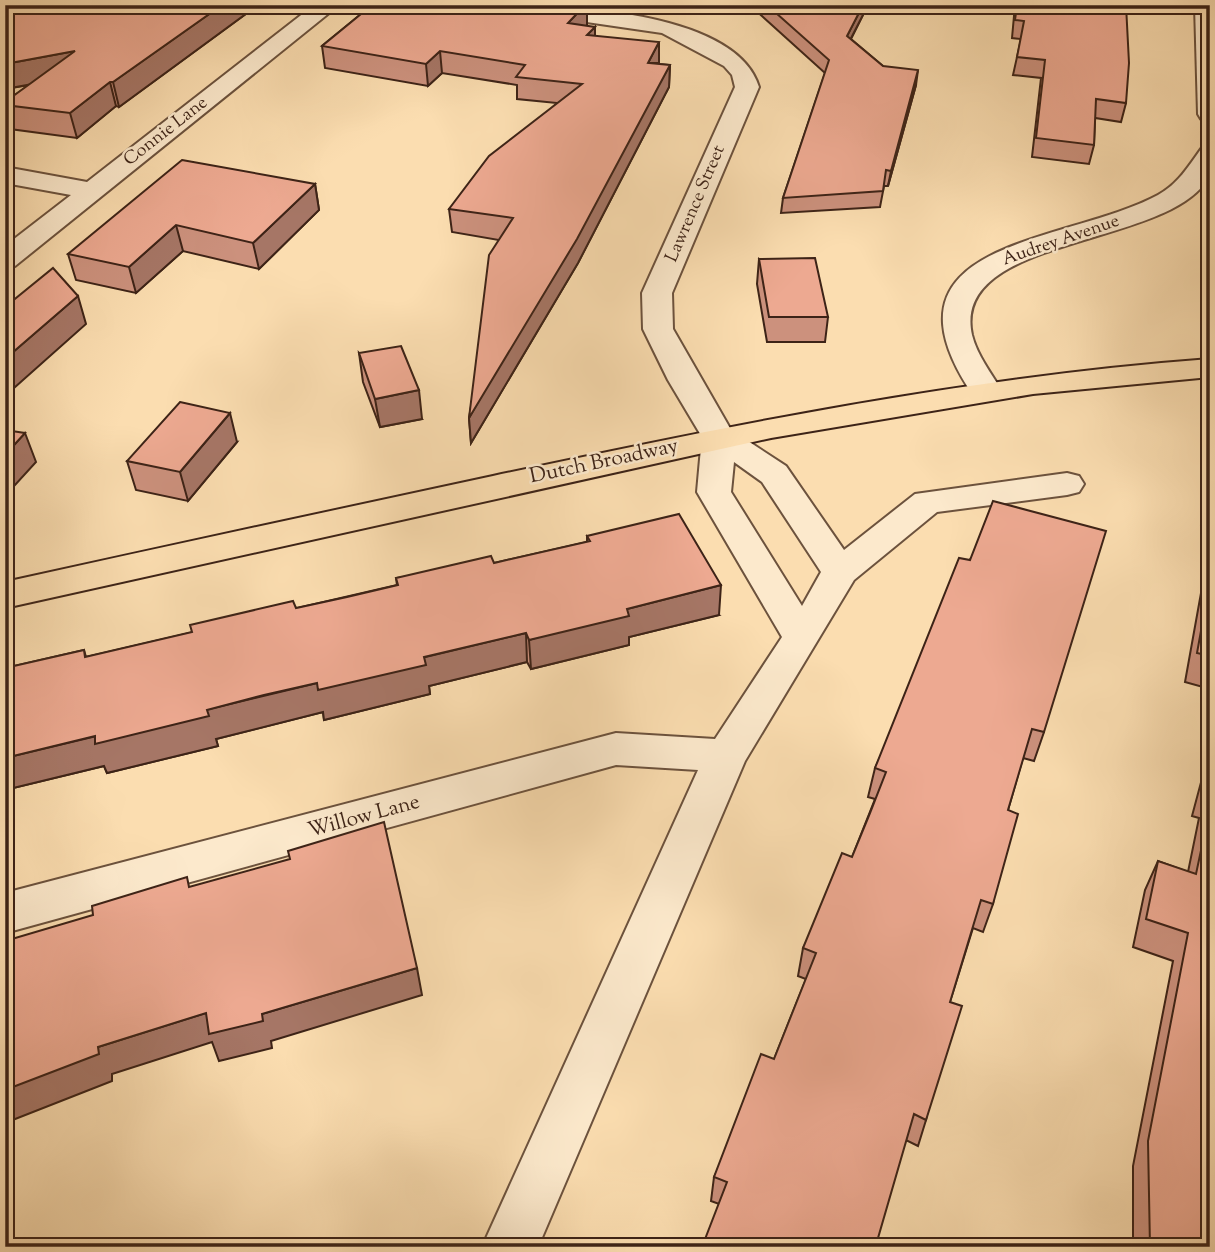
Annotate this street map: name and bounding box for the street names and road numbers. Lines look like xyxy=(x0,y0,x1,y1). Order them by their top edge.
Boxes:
street label: Connie Lane xyxy=(118,91,214,173)
street label: Lawrence Street xyxy=(660,141,732,267)
street label: Audrey Avenue xyxy=(999,209,1123,273)
street label: Dutch Broadway xyxy=(527,431,682,492)
street label: Willow Lane xyxy=(305,788,423,846)

